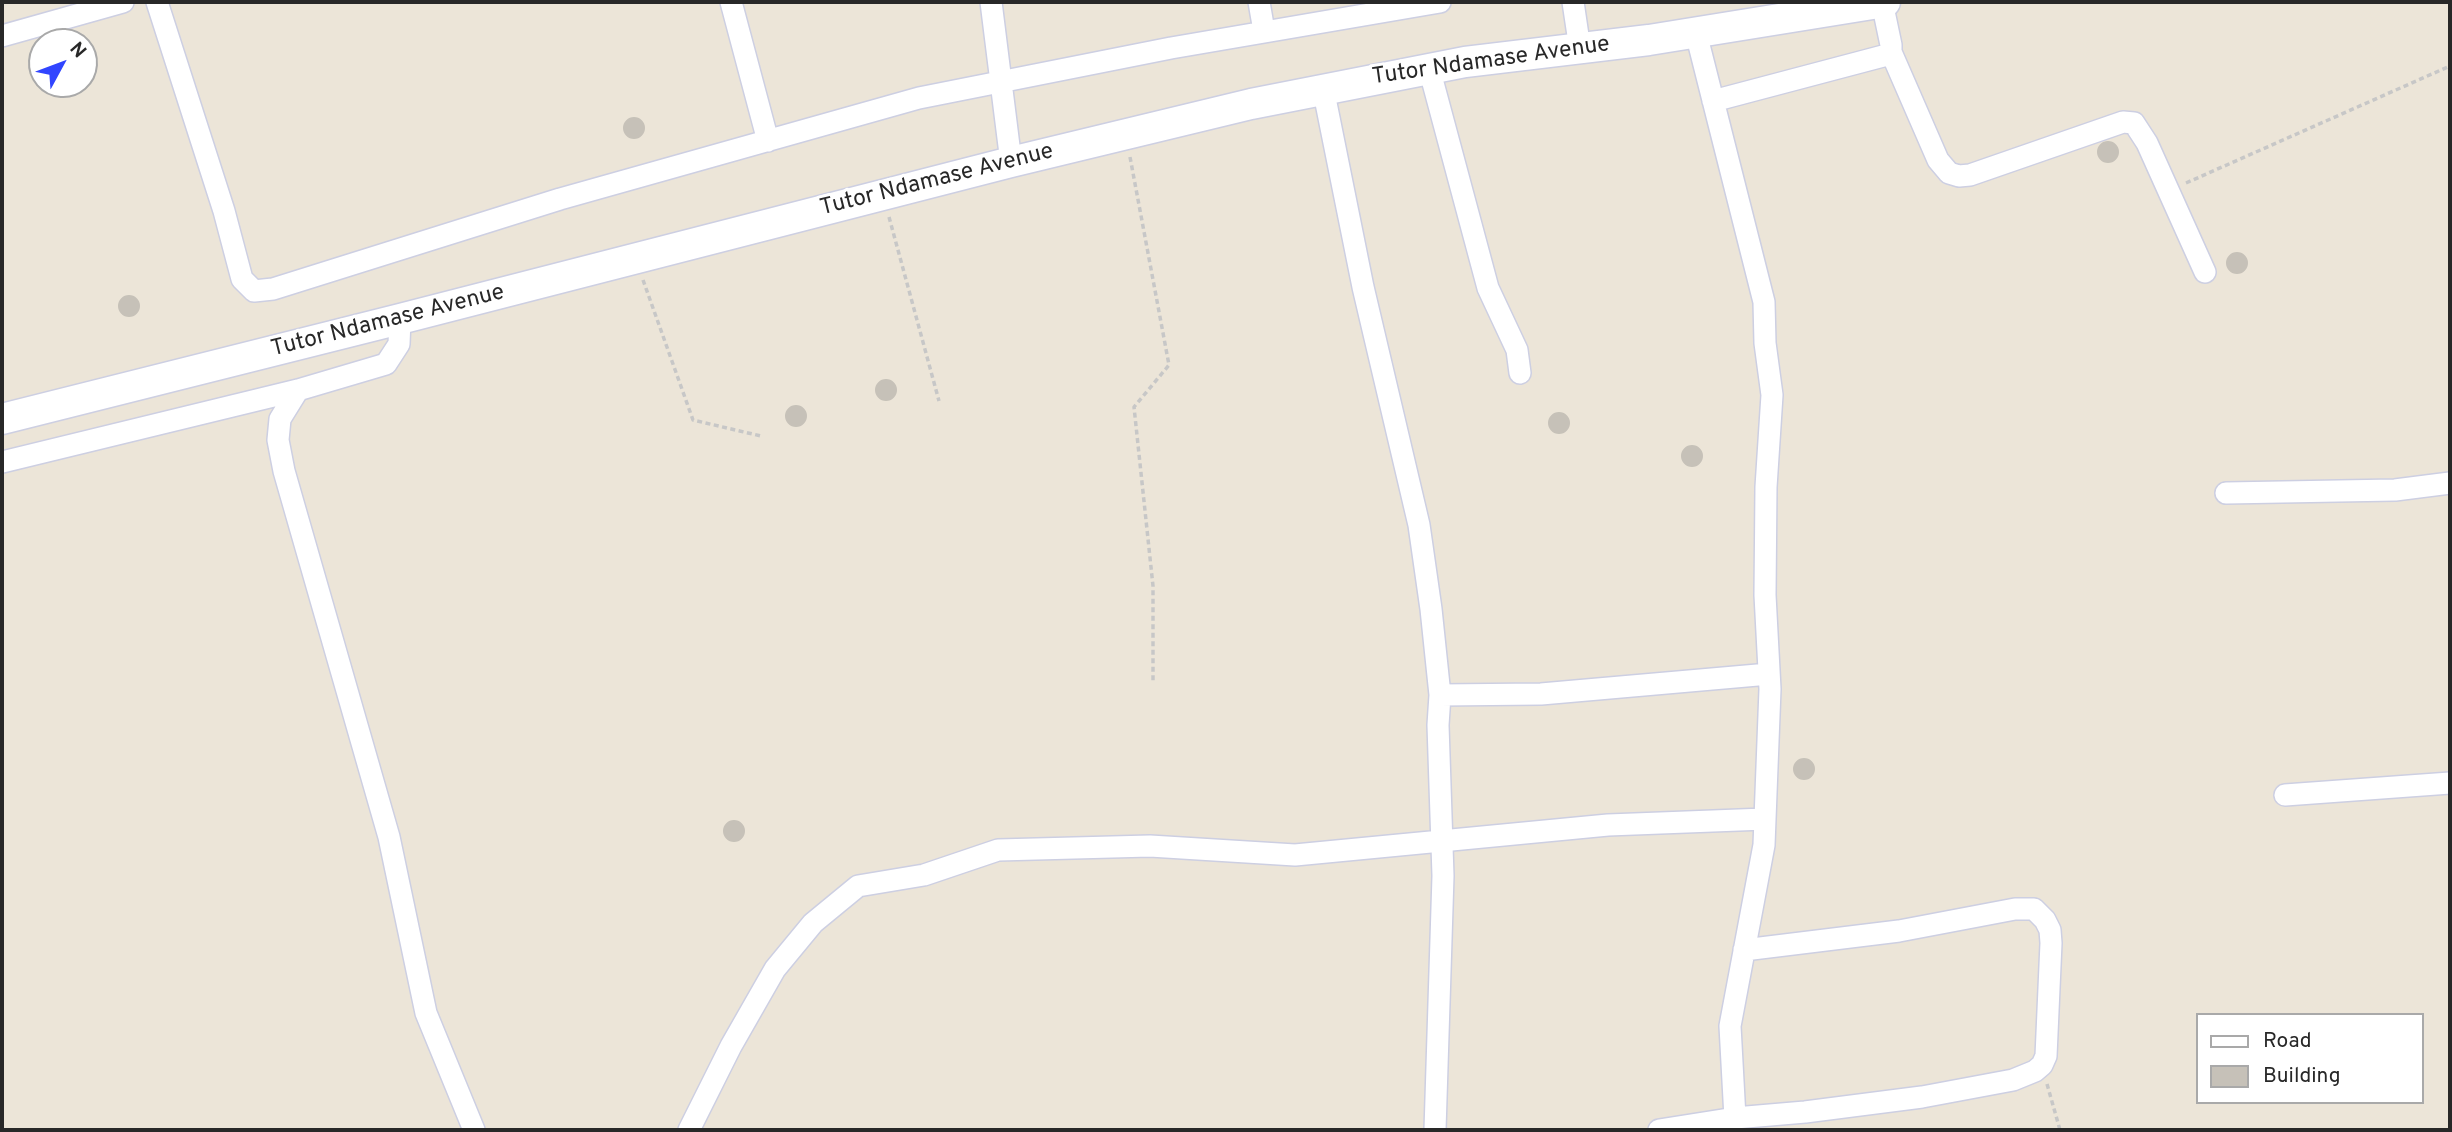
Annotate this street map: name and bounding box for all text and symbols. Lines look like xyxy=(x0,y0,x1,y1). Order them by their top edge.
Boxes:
north arrow xyxy=(28,28,98,98)
street label: Tutor Ndamase Avenue xyxy=(1370,32,1612,92)
text: N xyxy=(64,38,91,64)
street label: Tutor Ndamase Avenue xyxy=(817,139,1057,223)
street label: Tutor Ndamase Avenue xyxy=(268,280,508,364)
legend xyxy=(2196,1013,2424,1104)
text: Road xyxy=(2263,1028,2312,1055)
text: Building xyxy=(2263,1063,2341,1090)

